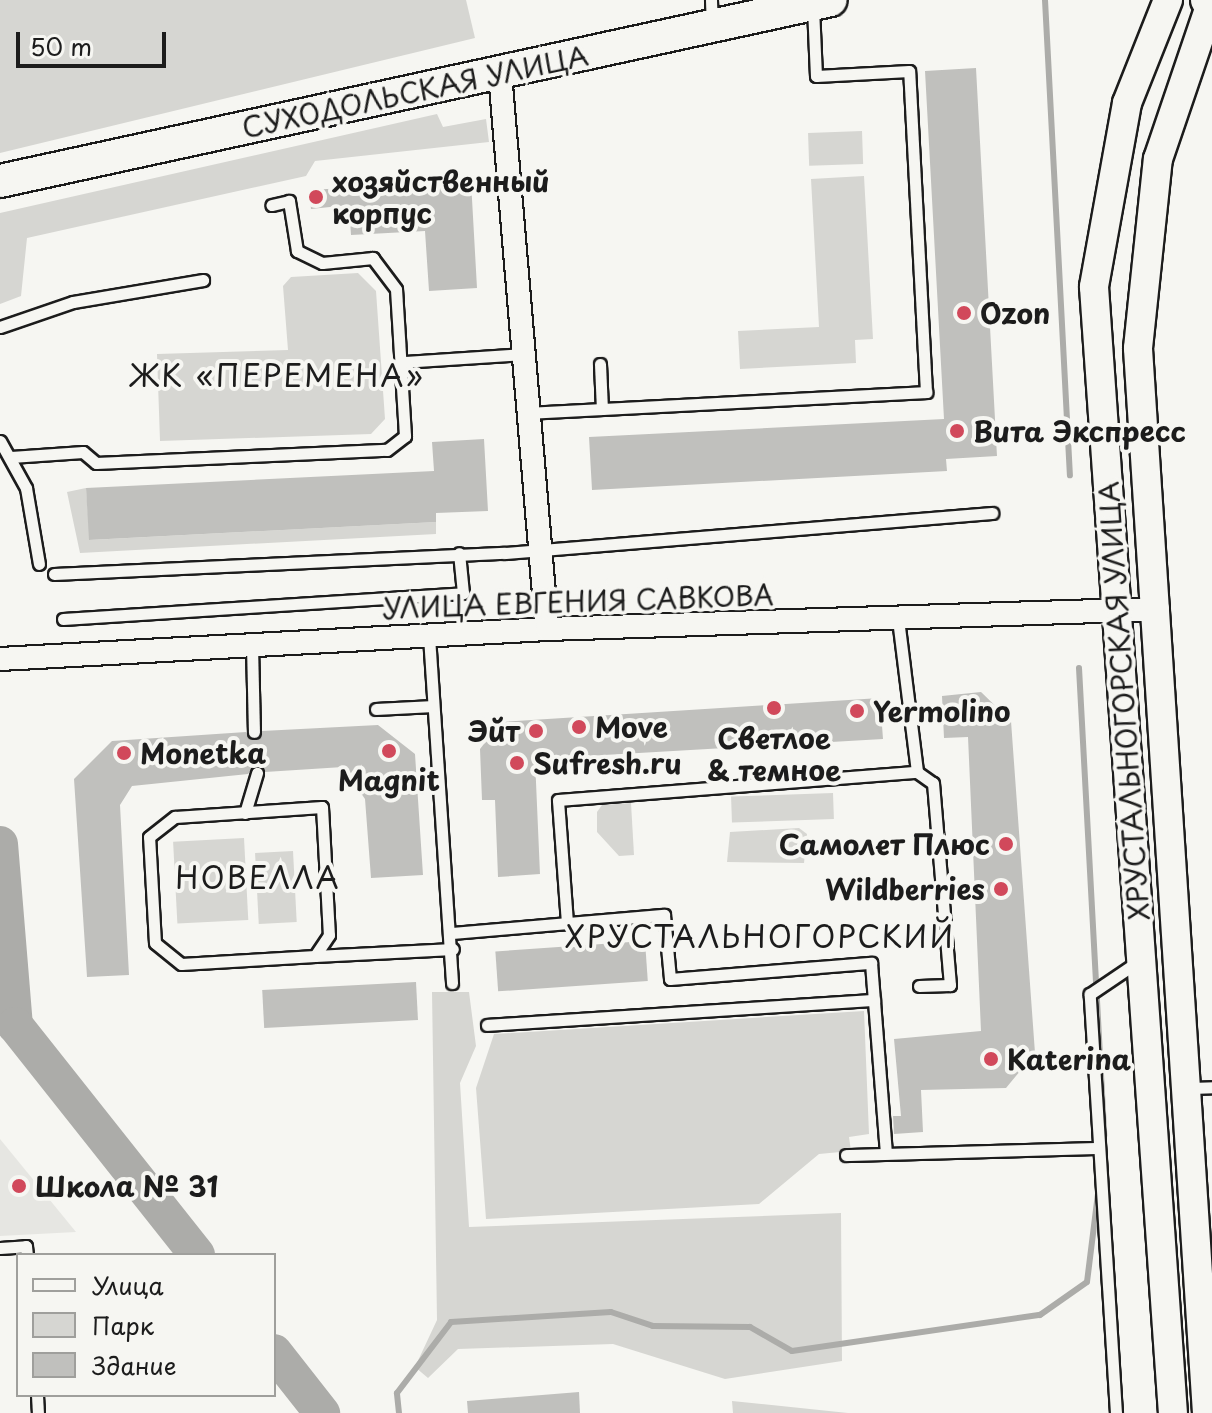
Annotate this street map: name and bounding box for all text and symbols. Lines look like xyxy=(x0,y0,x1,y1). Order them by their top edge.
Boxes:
scale bar xyxy=(20,16,170,66)
text: 50 m xyxy=(30,28,92,64)
street label: СУХОДОЛЬСКАЯ УЛИЦА xyxy=(239,38,591,144)
place label: хозяйственный корпус xyxy=(332,164,550,230)
marker: хозяйственный корпус xyxy=(307,188,325,206)
place label: Ozon xyxy=(980,296,1050,330)
marker: Ozon xyxy=(955,304,973,322)
district label: ЖК «ПЕРЕМЕНА» xyxy=(129,357,425,393)
place label: Вита Экспресс xyxy=(973,414,1186,448)
marker: Вита Экспресс xyxy=(948,422,966,440)
street label: ХРУСТАЛЬНОГОРСКАЯ УЛИЦА xyxy=(1091,480,1155,922)
street label: УЛИЦА ЕВГЕНИЯ САВКОВА xyxy=(381,577,775,625)
place label: Yermolino xyxy=(873,694,1011,728)
marker: Светлое & темное xyxy=(765,699,783,717)
marker: Yermolino xyxy=(848,702,866,720)
place label: Move xyxy=(595,710,668,744)
place label: Эйт xyxy=(468,714,520,748)
marker: Move xyxy=(570,718,588,736)
place label: Светлое & темное xyxy=(707,721,841,787)
marker: Эйт xyxy=(527,722,545,740)
place label: Monetka xyxy=(140,736,266,770)
marker: Magnit xyxy=(380,742,398,760)
marker: Monetka xyxy=(115,744,133,762)
place label: Sufresh.ru xyxy=(533,746,682,780)
marker: Sufresh.ru xyxy=(508,754,526,772)
place label: Magnit xyxy=(338,763,440,797)
place label: Самолет Плюс xyxy=(777,827,990,861)
marker: Самолет Плюс xyxy=(997,835,1015,853)
district label: НОВЕЛЛА xyxy=(175,859,341,895)
place label: Wildberries xyxy=(825,872,985,906)
marker: Wildberries xyxy=(992,880,1010,898)
district label: ХРУСТАЛЬНОГОРСКИЙ xyxy=(566,918,954,954)
place label: Katerina xyxy=(1007,1042,1131,1076)
marker: Katerina xyxy=(982,1050,1000,1068)
place label: Школа № 31 xyxy=(35,1169,220,1203)
marker: Школа № 31 xyxy=(10,1177,28,1195)
legend xyxy=(16,1253,276,1397)
text: Улица xyxy=(92,1267,164,1303)
text: Парк xyxy=(92,1307,154,1343)
text: Здание xyxy=(92,1347,177,1383)

